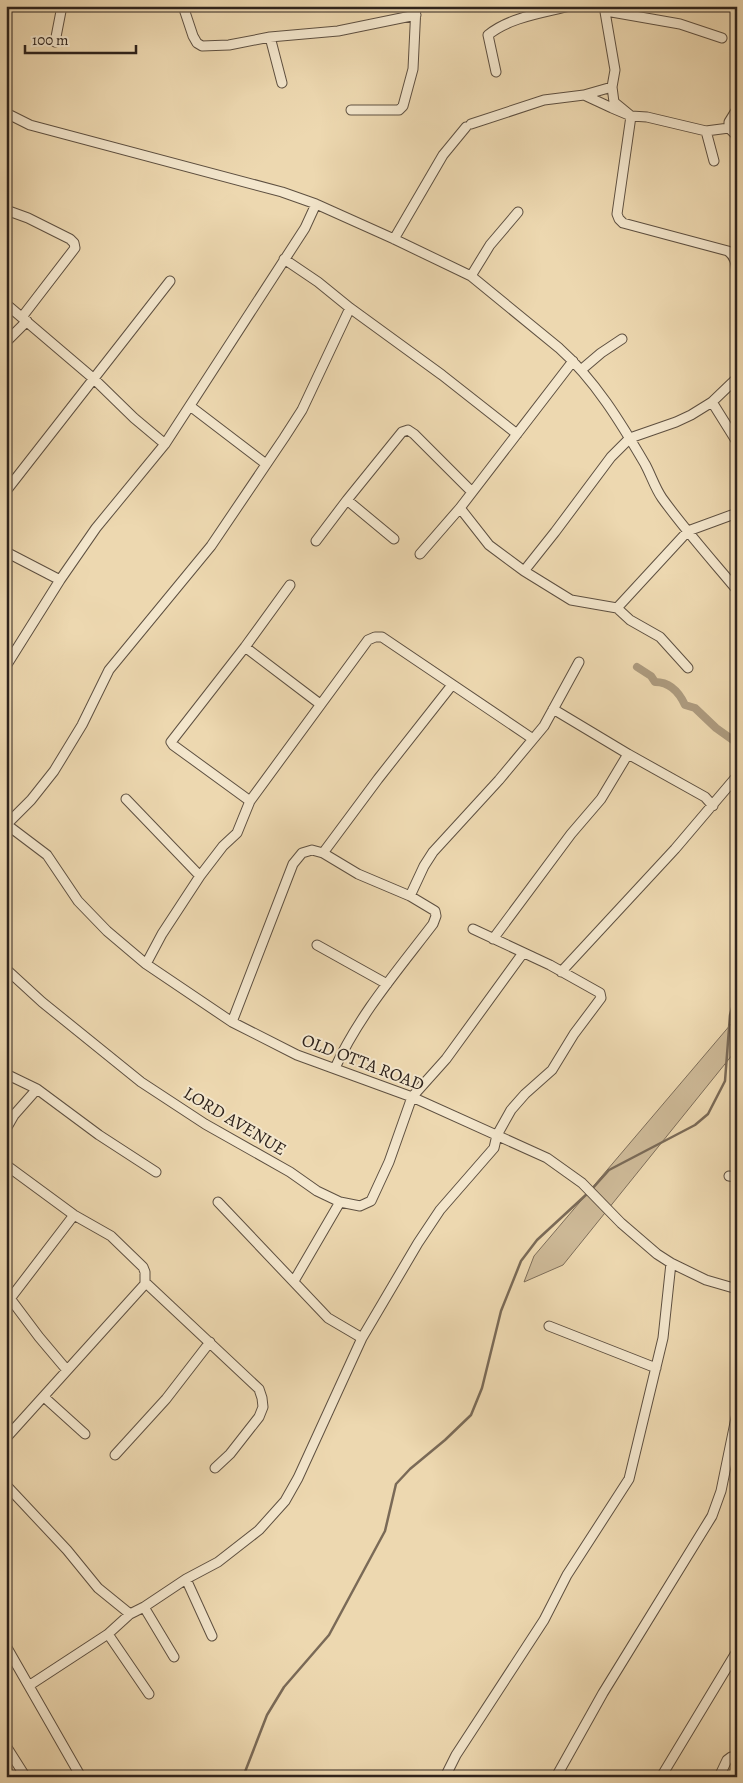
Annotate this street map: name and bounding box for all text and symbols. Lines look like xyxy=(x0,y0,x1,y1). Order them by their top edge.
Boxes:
scale bar xyxy=(25,22,136,54)
text: 100 m xyxy=(32,30,69,50)
street label: OLD OTTA ROAD xyxy=(298,1028,428,1096)
street label: LORD AVENUE xyxy=(179,1081,291,1161)

